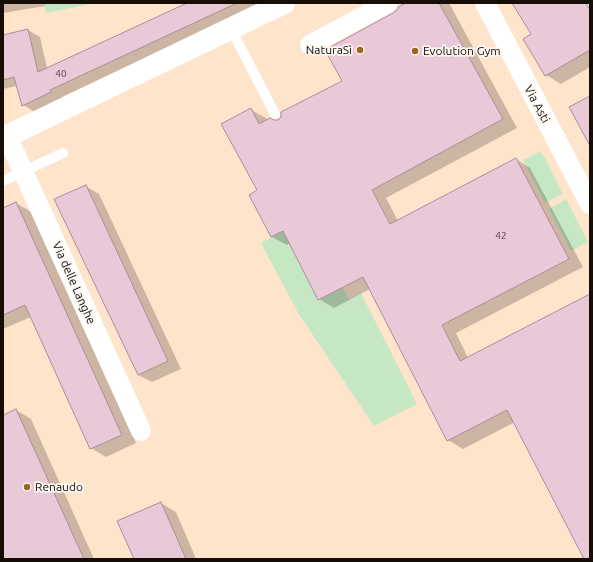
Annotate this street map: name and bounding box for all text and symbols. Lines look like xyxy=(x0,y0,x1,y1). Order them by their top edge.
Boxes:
place label: NaturaSì xyxy=(306,43,352,57)
place label: Evolution Gym xyxy=(423,44,501,58)
marker: NaturaSì xyxy=(355,45,365,55)
marker: Evolution Gym xyxy=(410,46,420,56)
house number: 40 xyxy=(55,68,67,80)
street label: Via Asti xyxy=(521,83,553,125)
house number: 42 xyxy=(495,230,507,242)
street label: Via delle Langhe xyxy=(49,240,99,326)
place label: Renaudo xyxy=(35,480,83,494)
marker: Renaudo xyxy=(22,482,32,492)

